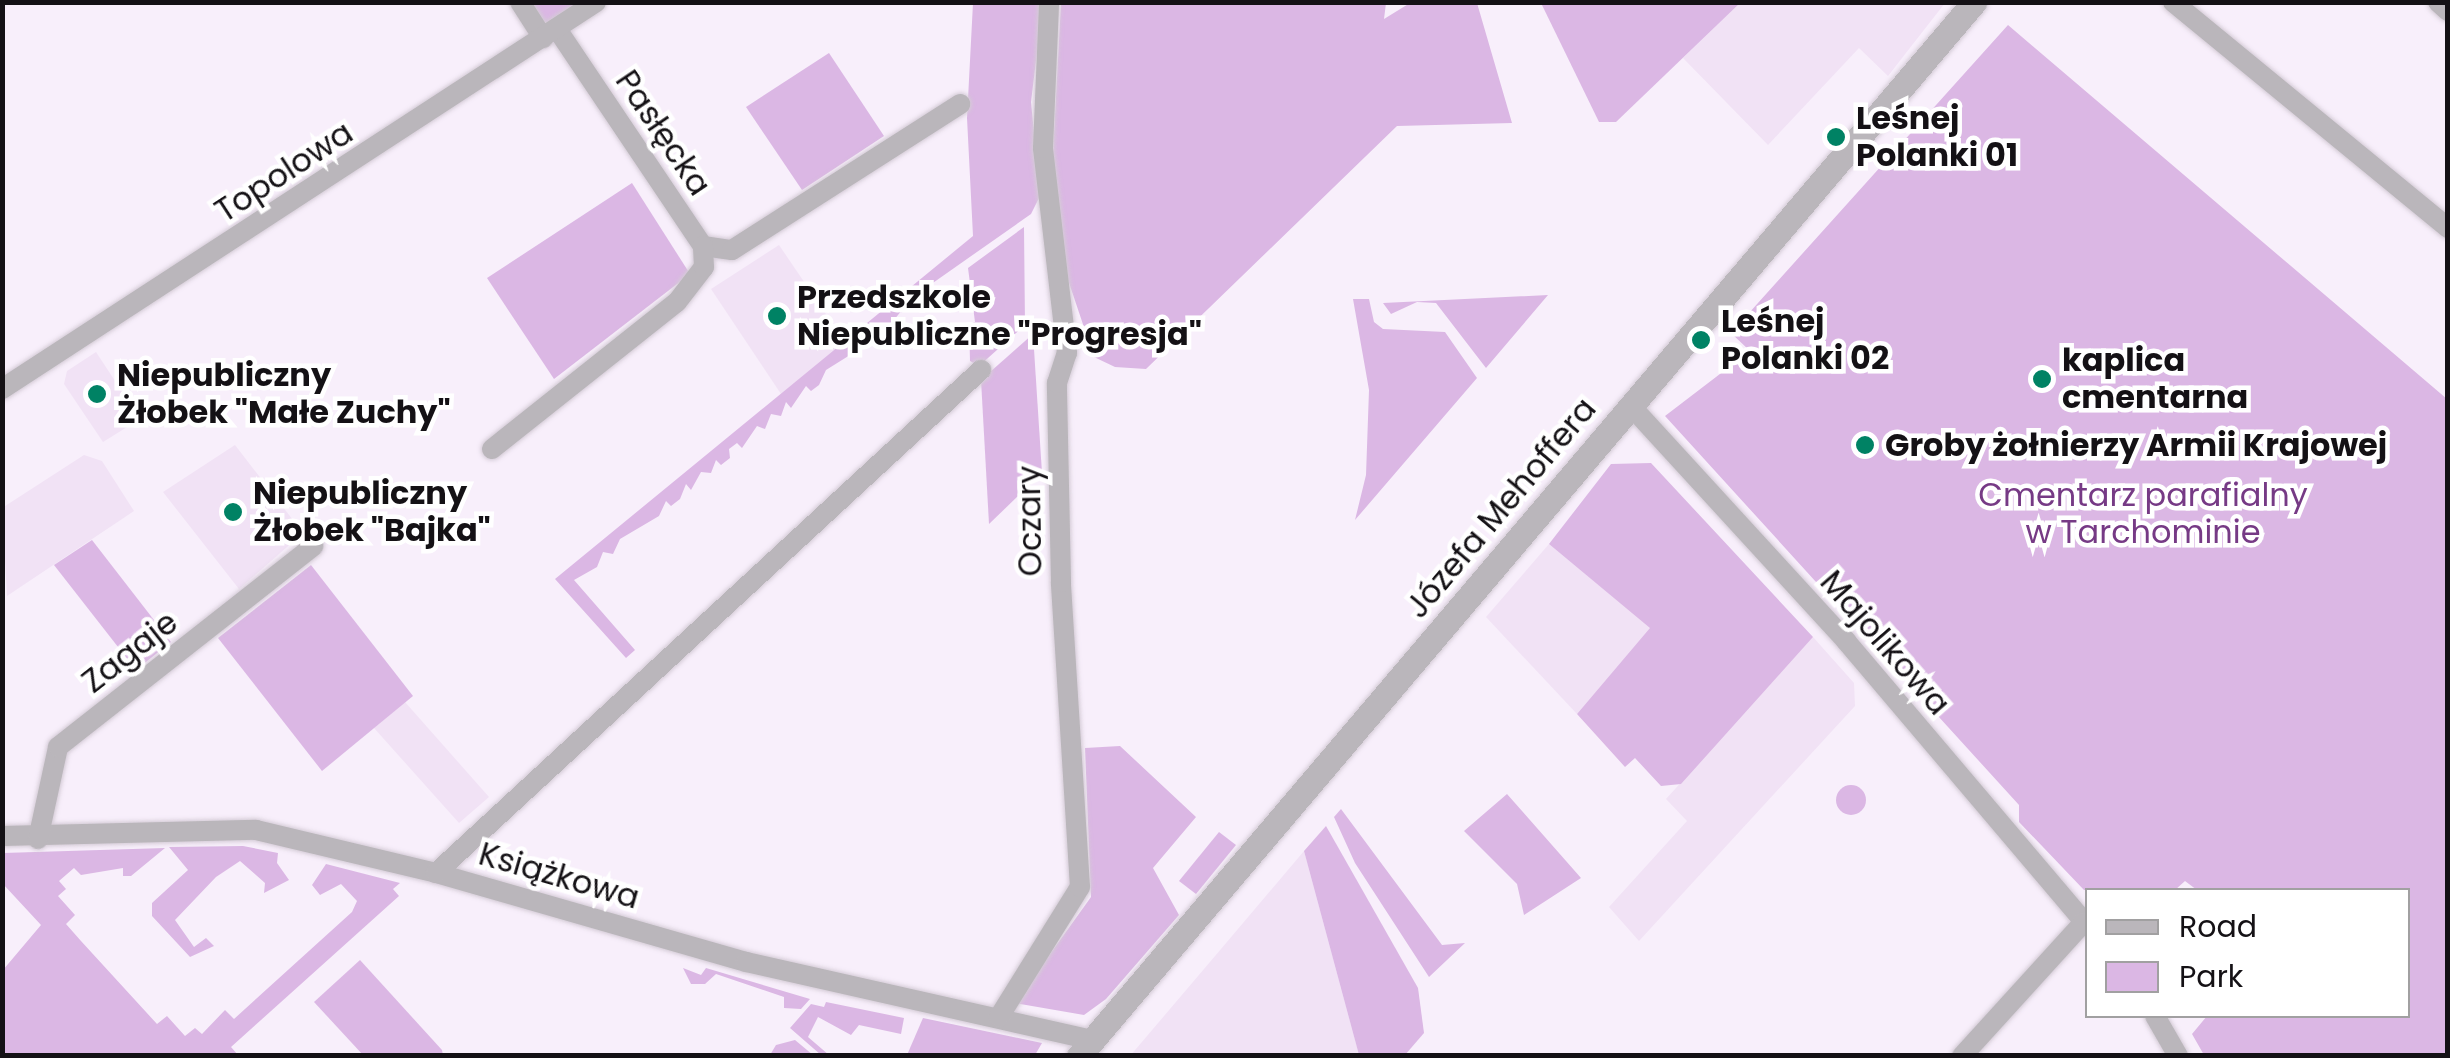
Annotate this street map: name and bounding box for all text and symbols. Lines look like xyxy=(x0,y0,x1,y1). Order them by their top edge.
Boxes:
street label: Pasłęcka xyxy=(607,63,719,203)
place label: Leśnej Polanki 01 xyxy=(1856,100,2018,175)
street label: Topolowa xyxy=(208,113,360,231)
marker: Leśnej Polanki 01 xyxy=(1825,126,1847,148)
place label: Przedszkole Niepubliczne "Progresja" xyxy=(797,279,1202,354)
place label: Leśnej Polanki 02 xyxy=(1721,303,1889,378)
marker: Przedszkole Niepubliczne "Progresja" xyxy=(766,305,788,327)
marker: Leśnej Polanki 02 xyxy=(1690,329,1712,351)
place label: kaplica cmentarna xyxy=(2062,342,2248,417)
place label: Niepubliczny Żłobek "Małe Zuchy" xyxy=(117,357,451,432)
marker: kaplica cmentarna xyxy=(2031,368,2053,390)
marker: Niepubliczny Żłobek "Małe Zuchy" xyxy=(86,383,108,405)
street label: Józefa Mehoffera xyxy=(1398,390,1604,626)
place label: Groby żołnierzy Armii Krajowej xyxy=(1885,426,2387,464)
marker: Groby żołnierzy Armii Krajowej xyxy=(1854,434,1876,456)
street label: Oczary xyxy=(1010,465,1050,577)
place label: Niepubliczny Żłobek "Bajka" xyxy=(253,475,491,550)
park label: Cmentarz parafialny w Tarchominie xyxy=(1978,477,2308,552)
marker: Niepubliczny Żłobek "Bajka" xyxy=(222,501,244,523)
street label: Majolikowa xyxy=(1812,563,1958,723)
street label: Zagaje xyxy=(75,603,185,701)
street label: Książkowa xyxy=(475,835,643,917)
legend xyxy=(2085,888,2410,1018)
text: Road xyxy=(2179,905,2257,948)
text: Park xyxy=(2179,955,2243,998)

